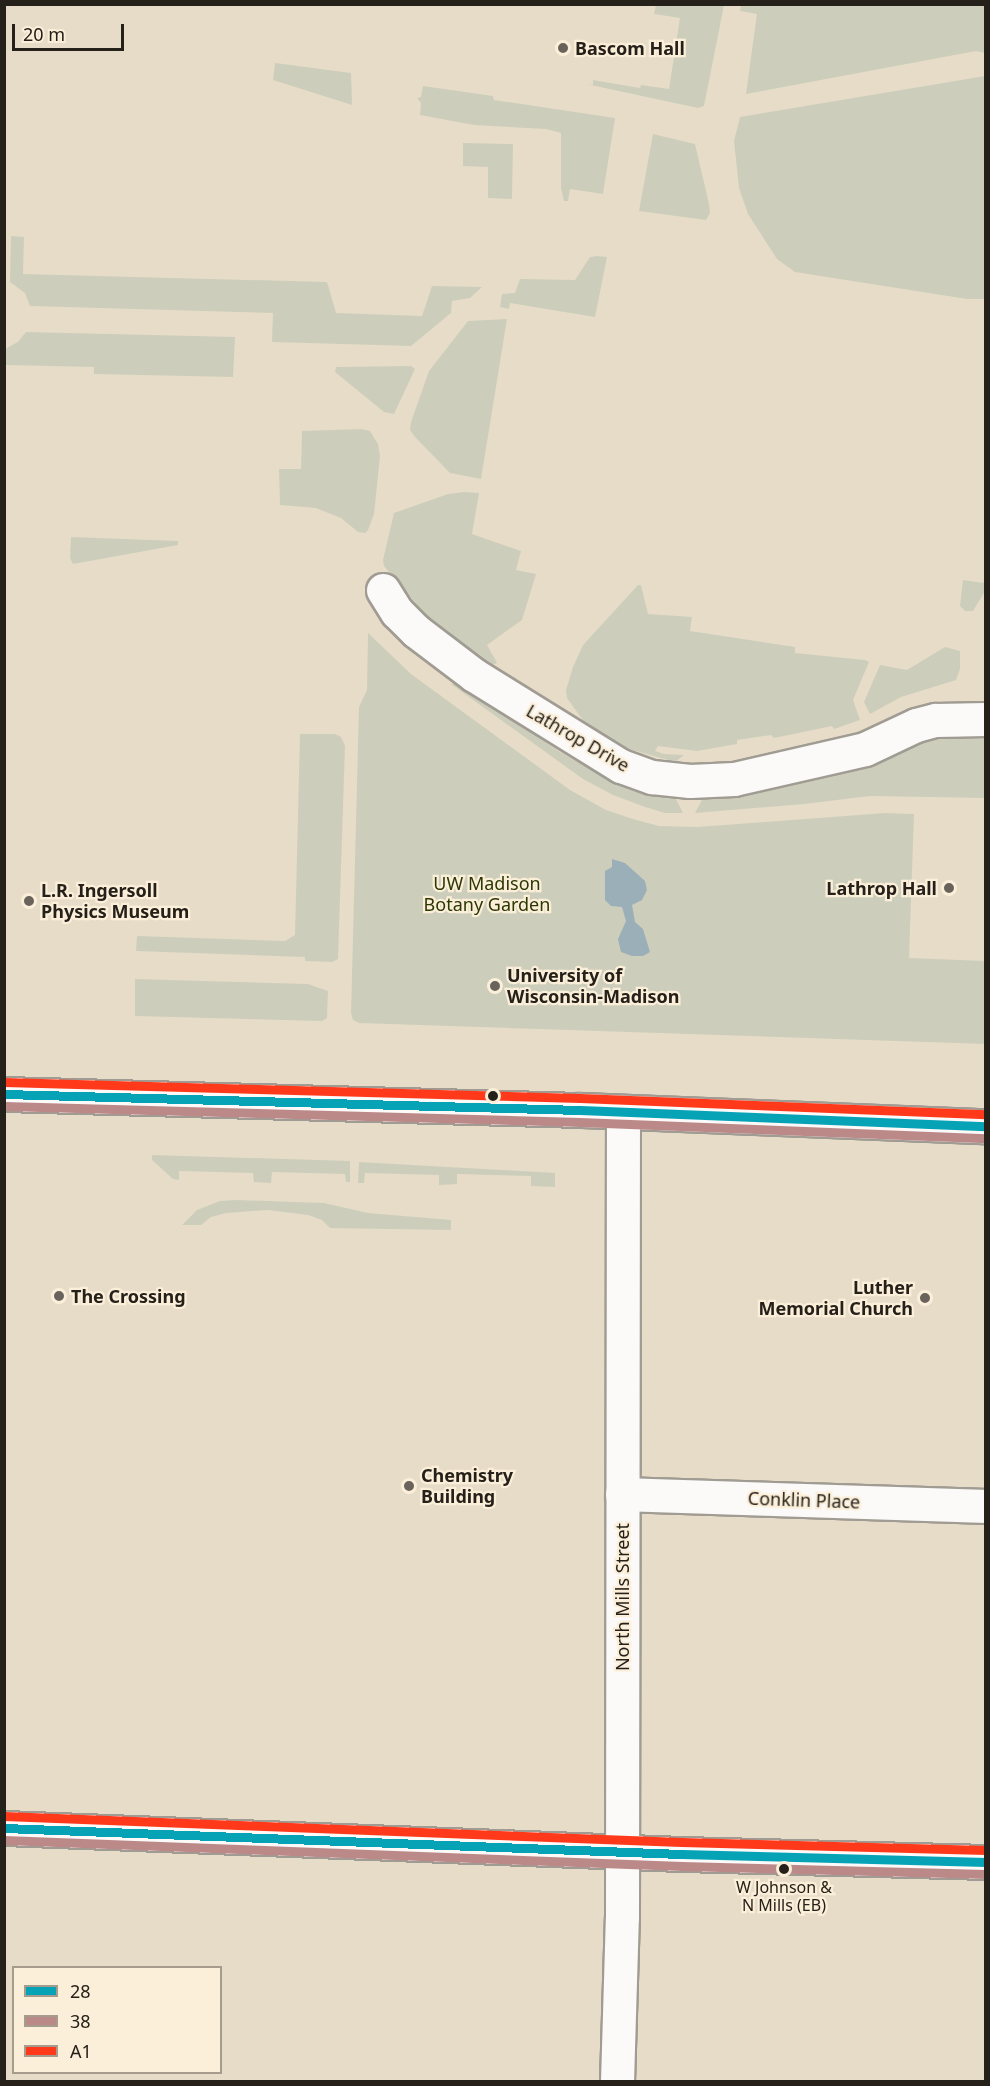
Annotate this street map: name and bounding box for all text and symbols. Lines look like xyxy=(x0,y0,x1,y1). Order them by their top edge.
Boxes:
scale bar xyxy=(15,12,128,50)
text: 20 m xyxy=(23,22,65,46)
place label: Bascom Hall xyxy=(575,37,685,59)
marker: Bascom Hall xyxy=(556,41,570,55)
street label: Lathrop Drive xyxy=(523,700,633,776)
park label: UW Madison Botany Garden xyxy=(424,873,550,916)
place label: Lathrop Hall xyxy=(826,877,937,899)
place label: L.R. Ingersoll Physics Museum xyxy=(41,880,189,922)
marker: Lathrop Hall xyxy=(942,881,956,895)
marker: L.R. Ingersoll Physics Museum xyxy=(22,894,36,908)
place label: University of Wisconsin-Madison xyxy=(507,965,679,1008)
marker: University of Wisconsin-Madison xyxy=(488,979,502,993)
unlabelled marker xyxy=(487,1090,499,1102)
place label: Luther Memorial Church xyxy=(759,1277,913,1320)
place label: The Crossing xyxy=(71,1285,186,1307)
marker: The Crossing xyxy=(52,1289,66,1303)
marker: Luther Memorial Church xyxy=(918,1291,932,1305)
place label: Chemistry Building xyxy=(421,1465,513,1508)
marker: Chemistry Building xyxy=(402,1479,416,1493)
street label: Conklin Place xyxy=(747,1487,861,1513)
street label: North Mills Street xyxy=(611,1523,633,1671)
marker: W Johnson & N Mills (EB) xyxy=(778,1863,790,1875)
place label: W Johnson & N Mills (EB) xyxy=(736,1877,832,1915)
legend xyxy=(12,1966,222,2074)
text: 28 xyxy=(70,1979,91,2003)
text: 38 xyxy=(70,2009,91,2033)
text: A1 xyxy=(70,2039,92,2063)

